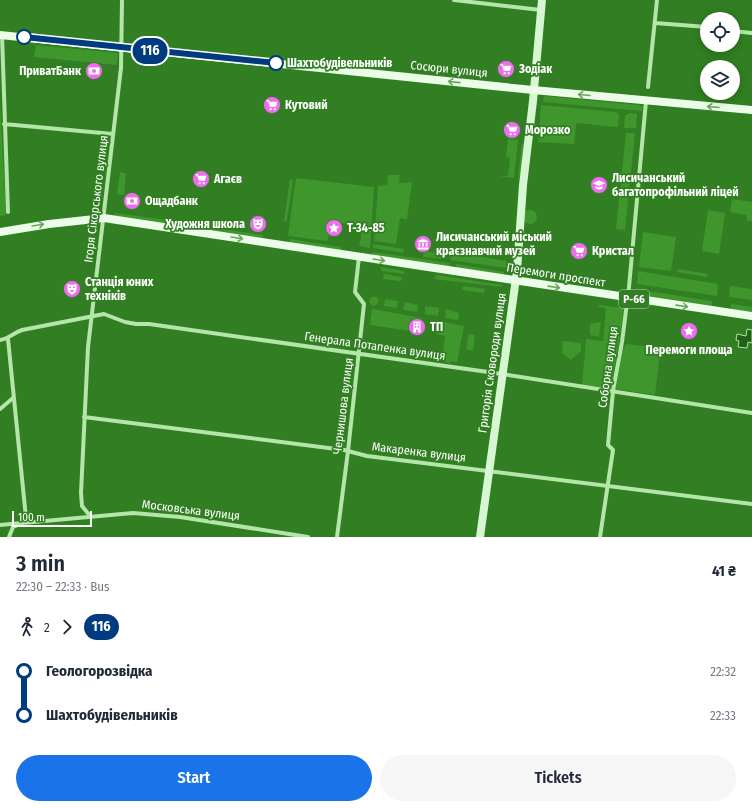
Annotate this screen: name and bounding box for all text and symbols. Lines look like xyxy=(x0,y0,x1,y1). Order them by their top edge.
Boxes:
map controls xyxy=(700,12,740,100)
button: locate xyxy=(700,12,740,52)
unlabelled marker xyxy=(16,29,32,45)
line badge: 116 xyxy=(127,38,173,64)
text: 116 xyxy=(141,42,159,59)
marker: Шахтобудівельників xyxy=(268,55,284,71)
place label: Шахтобудівельників xyxy=(287,56,392,70)
street label: Сосюри вулиця xyxy=(410,58,488,80)
supermarket icon: Зодіак xyxy=(496,59,516,79)
button: layers xyxy=(700,60,740,100)
bank icon: ПриватБанк xyxy=(84,61,104,81)
place label: Зодіак xyxy=(518,62,553,76)
place label: ПриватБанк xyxy=(19,64,82,78)
one-way arrow xyxy=(448,78,461,86)
one-way arrow xyxy=(578,91,591,99)
supermarket icon: Кутовий xyxy=(262,95,282,115)
place label: Кутовий xyxy=(285,98,328,112)
one-way arrow xyxy=(707,103,720,110)
supermarket icon: Морозко xyxy=(502,120,522,140)
place label: Морозко xyxy=(525,123,571,137)
street label: Ігоря Сікорського вулиця xyxy=(81,135,111,263)
supermarket icon: Агаєв xyxy=(191,169,211,189)
place label: Лисичанський багатопрофільний ліцей xyxy=(612,171,739,199)
place label: Агаєв xyxy=(213,172,242,186)
school or university icon: Лисичанський багатопрофільний ліцей xyxy=(589,175,609,195)
bank icon: Ощадбанк xyxy=(122,191,142,211)
place label: Ощадбанк xyxy=(145,194,199,208)
theatre icon: Художня школа xyxy=(248,214,268,234)
place label: Художня школа xyxy=(164,217,245,231)
place icon: Т-34-85 xyxy=(324,218,344,238)
one-way arrow xyxy=(32,221,45,229)
place label: Т-34-85 xyxy=(347,221,385,235)
place label: Лисичанський міський краєзнавчий музей xyxy=(436,230,552,258)
one-way arrow xyxy=(230,234,243,242)
museum icon: Лисичанський міський краєзнавчий музей xyxy=(413,234,433,254)
supermarket icon: Кристал xyxy=(569,241,589,261)
place label: Кристал xyxy=(592,244,634,258)
one-way arrow xyxy=(372,256,385,264)
street label: Перемоги проспект xyxy=(506,260,607,290)
place label: Станція юних техніків xyxy=(85,275,154,303)
theatre icon: Станція юних техніків xyxy=(62,279,82,299)
one-way arrow xyxy=(547,283,560,291)
road number: Р-66 xyxy=(619,290,649,308)
street label: Григорія Сковороди вулиця xyxy=(475,292,509,434)
one-way arrow xyxy=(675,302,688,310)
building icon: ТП xyxy=(407,317,427,337)
place label: ТП xyxy=(430,320,443,334)
place icon: Перемоги площа xyxy=(679,321,699,341)
street label: Соборна вулиця xyxy=(595,325,621,409)
street label: Генерала Потапенка вулиця xyxy=(304,329,446,363)
place label: Перемоги площа xyxy=(646,343,732,357)
street label: Чернишова вулиця xyxy=(330,357,356,455)
street label: Макаренка вулиця xyxy=(371,439,467,465)
street label: Московська вулиця xyxy=(141,497,241,523)
scale bar xyxy=(12,509,92,528)
text: 100 m xyxy=(18,511,45,524)
text: 3 min xyxy=(16,550,65,577)
text: 41 ₴ xyxy=(712,562,736,580)
text: 22:30 – 22:33 · Bus xyxy=(16,579,110,594)
icon: walk xyxy=(16,616,38,638)
icon: forward xyxy=(56,616,78,638)
text: 116 xyxy=(92,618,111,635)
text: 2 xyxy=(44,620,50,635)
text: Геологорозвідка xyxy=(46,662,153,680)
text: 22:32 xyxy=(710,664,736,679)
text: Шахтобудівельників xyxy=(46,706,178,724)
text: 22:33 xyxy=(710,708,736,723)
button: Start xyxy=(16,755,372,801)
button: Tickets xyxy=(380,755,736,801)

